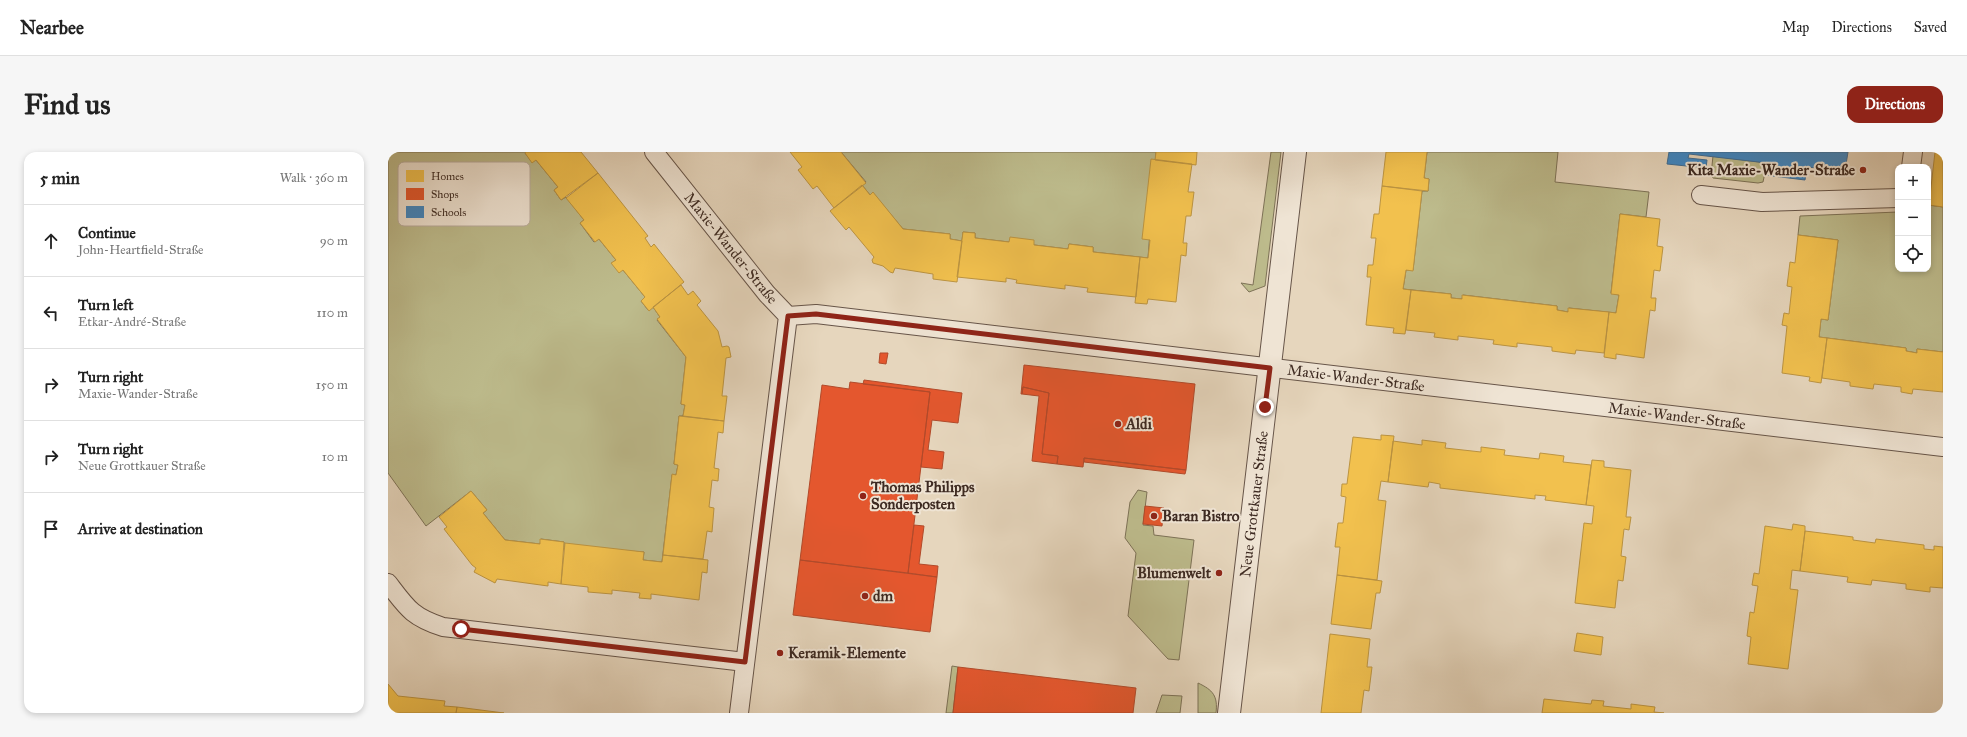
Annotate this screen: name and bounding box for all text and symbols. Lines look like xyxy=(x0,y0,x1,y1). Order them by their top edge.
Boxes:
text: Nearbee xyxy=(20,16,84,39)
text: Map xyxy=(1782,19,1809,36)
text: Directions xyxy=(1831,19,1892,36)
text: Saved xyxy=(1914,19,1947,36)
button: Directions xyxy=(1847,86,1943,123)
text: Find us xyxy=(24,87,110,122)
place label: Kita Maxie-Wander-Straße xyxy=(1687,161,1856,179)
legend xyxy=(398,162,530,226)
map controls xyxy=(1895,164,1931,272)
button: + xyxy=(1895,164,1931,200)
marker: Kita Maxie-Wander-Straße xyxy=(1858,165,1868,175)
text: 5 min xyxy=(40,168,80,189)
text: Walk · 360 m xyxy=(280,170,348,186)
text: Homes xyxy=(431,170,464,183)
text: Shops xyxy=(431,188,459,201)
street label: Maxie-Wander-Straße xyxy=(680,189,782,307)
button: − xyxy=(1895,200,1931,236)
text: Schools xyxy=(431,206,466,219)
text: Continue xyxy=(78,224,136,242)
icon: ahead xyxy=(40,230,62,252)
text: 90 m xyxy=(320,233,348,249)
button: locate xyxy=(1895,236,1931,272)
text: John-Heartfield-Straße xyxy=(78,242,204,258)
text: Turn left xyxy=(78,296,134,314)
icon: left xyxy=(40,302,62,324)
text: 110 m xyxy=(316,305,348,321)
text: Etkar-André-Straße xyxy=(78,314,186,330)
street label: Maxie-Wander-Straße xyxy=(1286,361,1426,395)
text: Turn right xyxy=(78,368,143,386)
icon: right xyxy=(40,374,62,396)
text: 150 m xyxy=(316,377,348,393)
text: Maxie-Wander-Straße xyxy=(78,386,198,402)
route end xyxy=(1256,398,1274,416)
street label: Maxie-Wander-Straße xyxy=(1607,399,1747,433)
place label: Aldi xyxy=(1125,415,1153,433)
marker: Aldi xyxy=(1113,419,1123,429)
street label: Neue Grottkauer Straße xyxy=(1236,430,1272,578)
text: Turn right xyxy=(78,440,143,458)
icon: right xyxy=(40,446,62,468)
text: 10 m xyxy=(322,449,348,465)
text: Neue Grottkauer Straße xyxy=(78,458,206,474)
place label: Thomas Philipps Sonderposten xyxy=(870,478,975,514)
marker: Thomas Philipps Sonderposten xyxy=(858,491,868,501)
place label: Baran Bistro xyxy=(1162,507,1240,525)
marker: Baran Bistro xyxy=(1149,511,1159,521)
icon: arrive xyxy=(40,518,62,540)
text: Arrive at destination xyxy=(78,520,203,538)
place label: Blumenwelt xyxy=(1137,564,1212,582)
marker: Blumenwelt xyxy=(1214,568,1224,578)
place label: dm xyxy=(873,587,894,605)
marker: dm xyxy=(860,591,870,601)
route start xyxy=(452,620,470,638)
place label: Keramik-Elemente xyxy=(788,644,907,662)
marker: Keramik-Elemente xyxy=(775,648,785,658)

